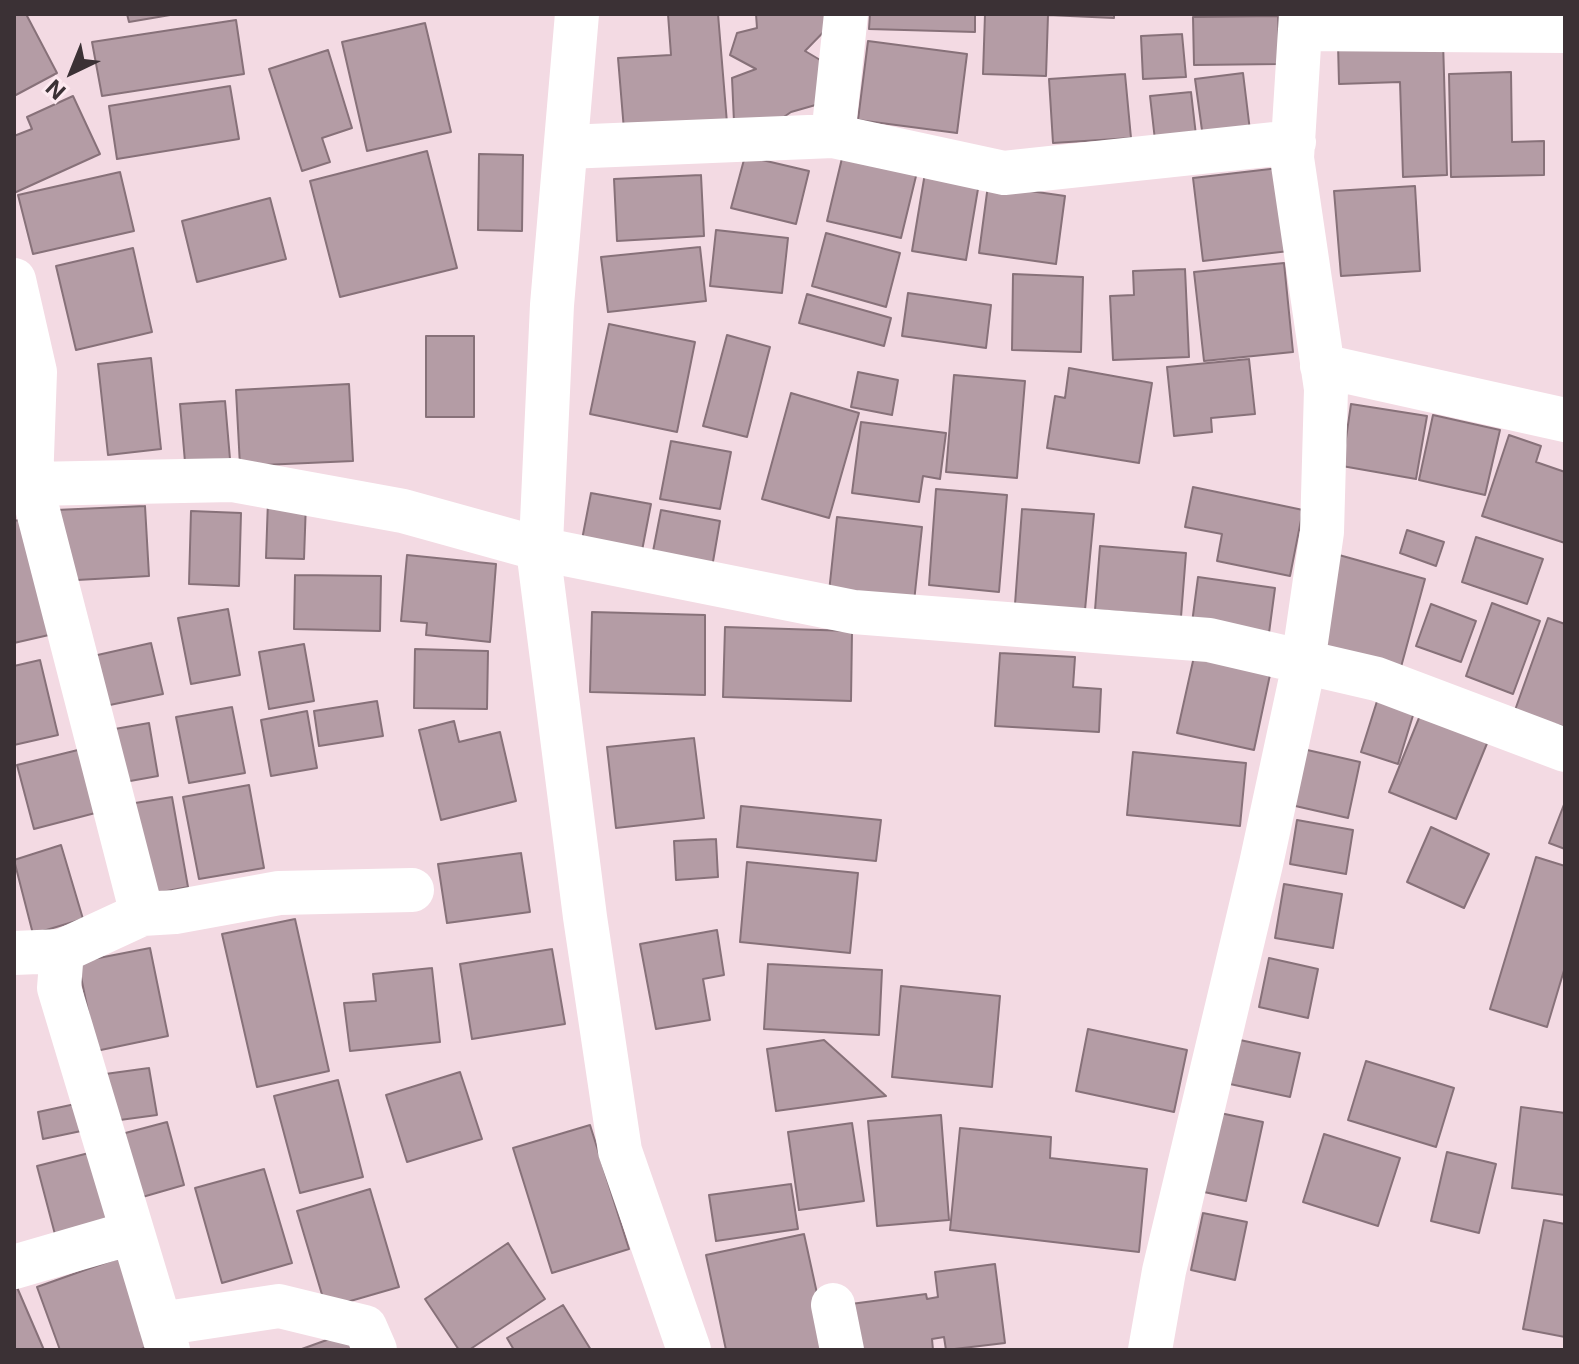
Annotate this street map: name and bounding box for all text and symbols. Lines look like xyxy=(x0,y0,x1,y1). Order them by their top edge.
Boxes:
north arrow xyxy=(32,32,112,112)
text: N xyxy=(41,74,71,105)

